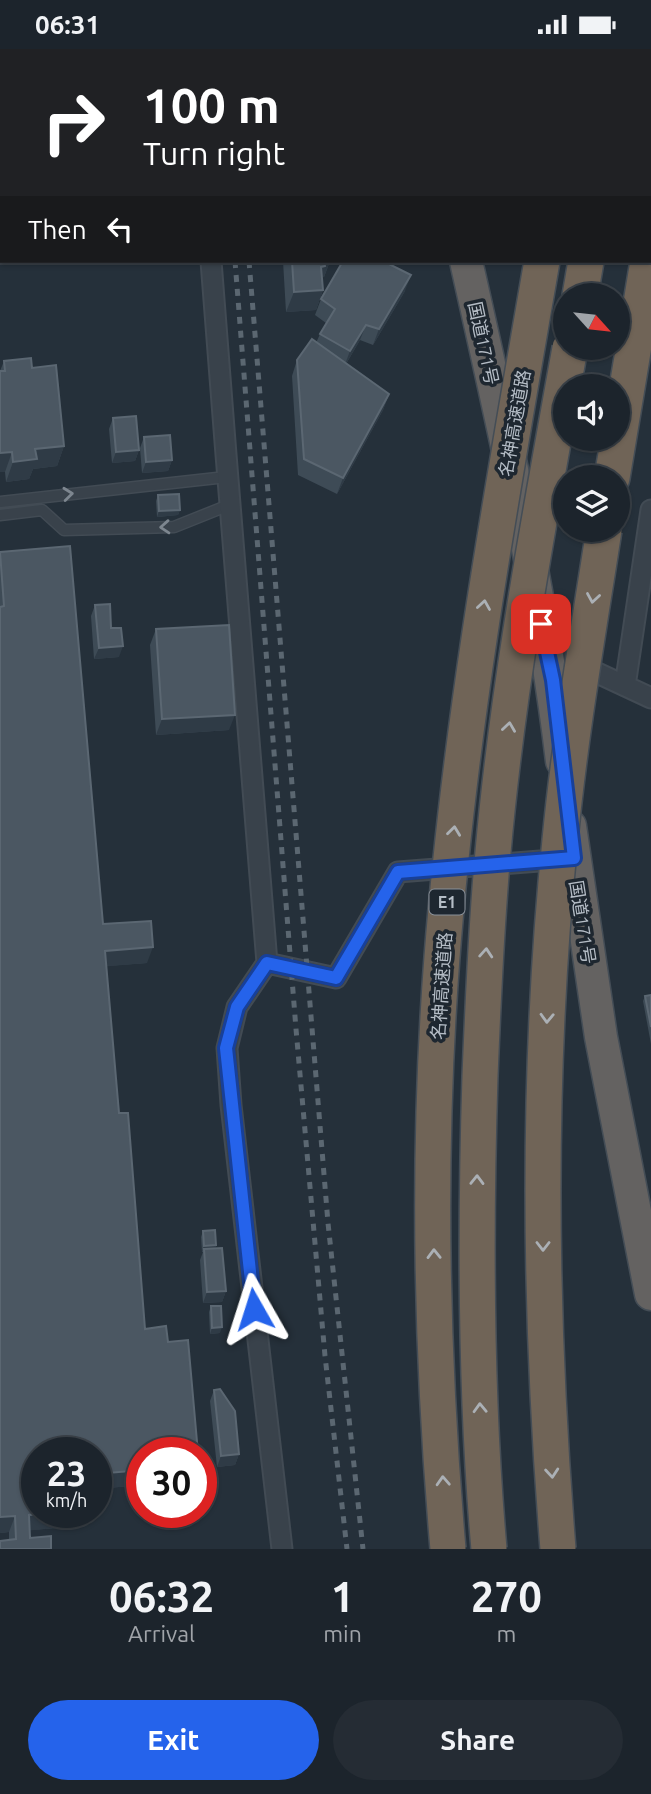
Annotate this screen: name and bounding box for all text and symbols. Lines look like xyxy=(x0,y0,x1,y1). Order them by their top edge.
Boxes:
text: 06:31 xyxy=(35,10,100,39)
icon: right xyxy=(28,77,119,168)
text: 100 m xyxy=(143,77,280,132)
text: Turn right xyxy=(143,135,285,171)
icon: left xyxy=(101,210,139,248)
text: Then xyxy=(28,215,87,244)
north arrow xyxy=(553,283,630,361)
map controls xyxy=(553,283,630,542)
street label: 国道171号 xyxy=(465,300,503,386)
street label: 名神高速道路 xyxy=(495,368,533,478)
button: sound xyxy=(553,374,630,451)
button: layers xyxy=(553,465,630,542)
one-way arrow xyxy=(62,487,74,502)
one-way arrow xyxy=(159,519,170,534)
one-way arrow xyxy=(586,592,601,604)
pin xyxy=(511,594,571,654)
one-way arrow xyxy=(476,599,491,611)
icon: arrive xyxy=(522,605,560,643)
one-way arrow xyxy=(501,721,516,732)
one-way arrow xyxy=(447,825,462,837)
street label: 国道171号 xyxy=(567,879,599,965)
road number: E1 xyxy=(430,889,464,915)
street label: 名神高速道路 xyxy=(427,931,455,1041)
one-way arrow xyxy=(478,947,493,958)
one-way arrow xyxy=(539,1013,554,1024)
one-way arrow xyxy=(469,1174,485,1185)
one-way arrow xyxy=(535,1241,551,1252)
one-way arrow xyxy=(426,1248,442,1258)
position arrow xyxy=(217,1272,291,1346)
one-way arrow xyxy=(473,1402,488,1413)
speed limit sign: 30 xyxy=(126,1437,217,1528)
text: 23 xyxy=(47,1453,86,1493)
one-way arrow xyxy=(544,1468,559,1479)
one-way arrow xyxy=(435,1475,450,1486)
text: km/h xyxy=(46,1490,87,1510)
text: 06:32 xyxy=(109,1573,214,1620)
text: 1 xyxy=(331,1573,354,1620)
text: 270 xyxy=(471,1573,542,1620)
text: Arrival xyxy=(128,1621,195,1646)
text: min xyxy=(323,1621,362,1646)
text: m xyxy=(496,1621,516,1646)
button: Exit xyxy=(28,1700,319,1780)
button: Share xyxy=(333,1700,623,1780)

